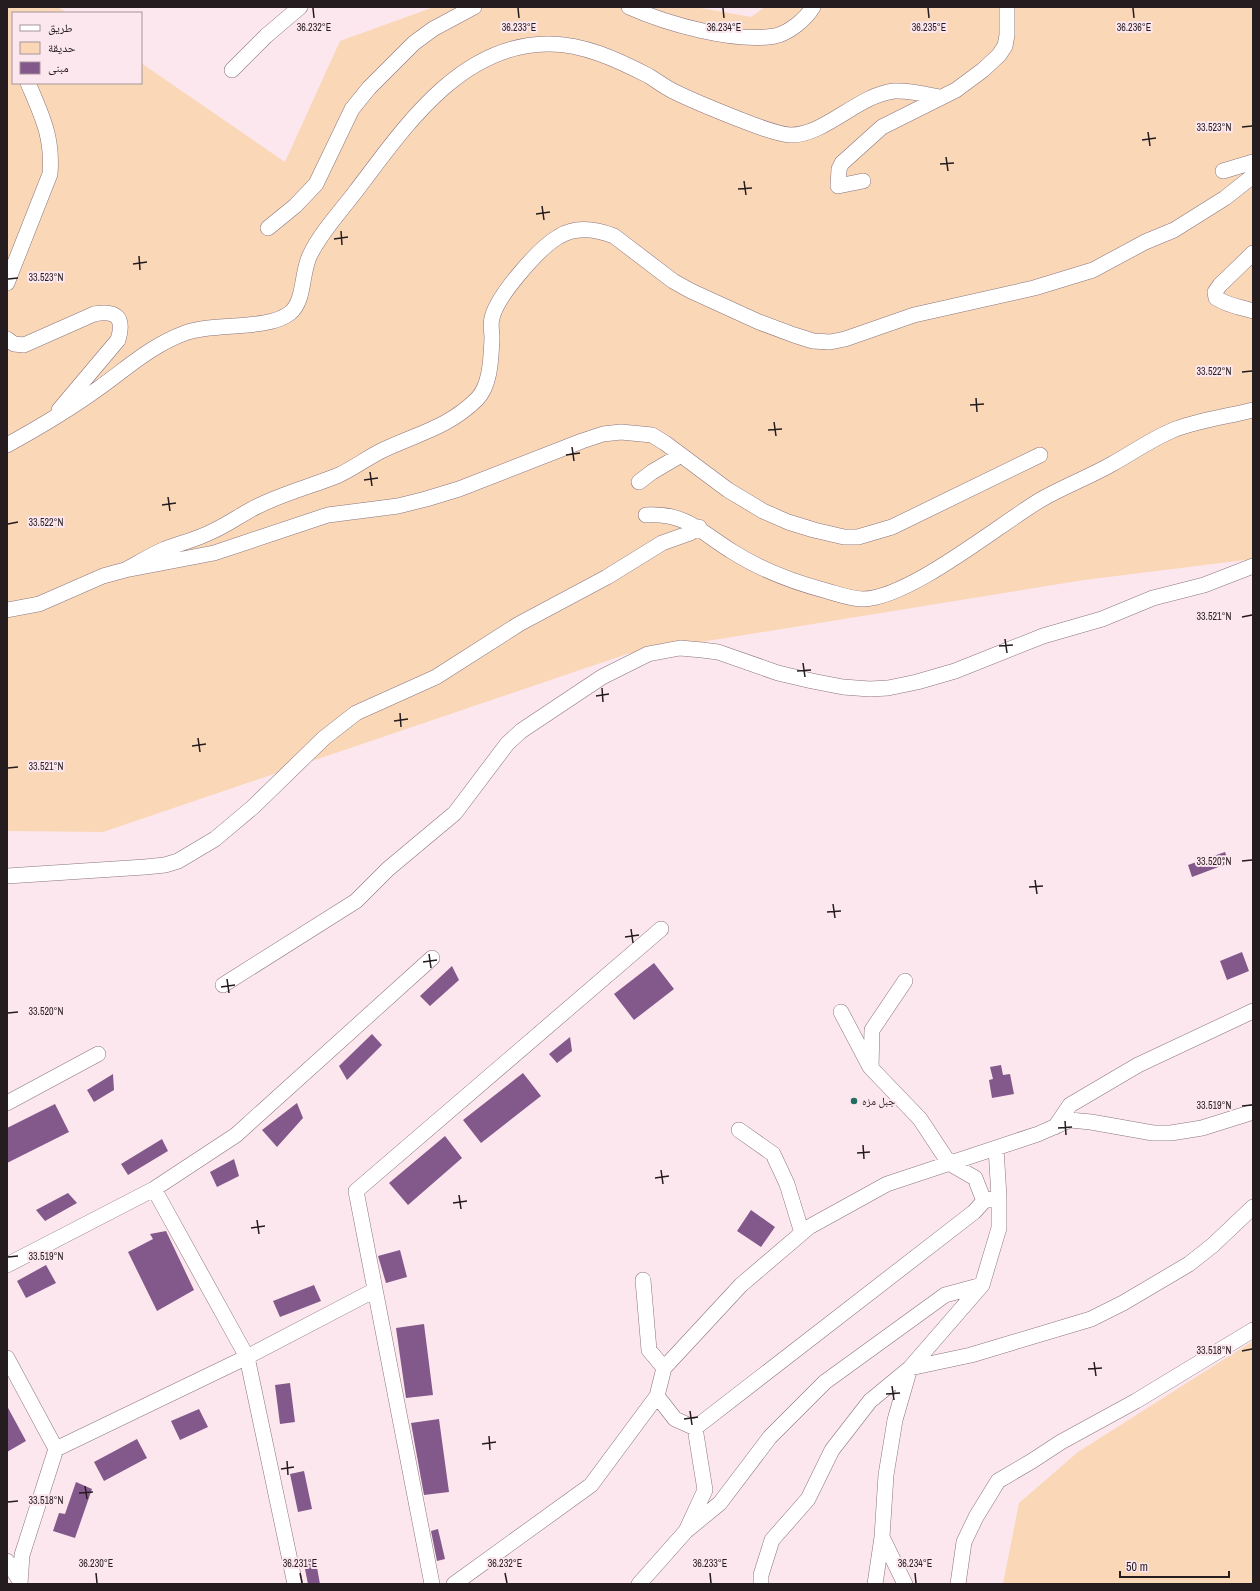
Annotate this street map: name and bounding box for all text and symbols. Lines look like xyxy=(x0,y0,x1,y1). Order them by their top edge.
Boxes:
legend xyxy=(12,12,142,84)
text: طريق xyxy=(48,20,73,36)
text: 36.232°E xyxy=(297,21,331,34)
text: 36.233°E xyxy=(502,21,536,34)
text: 36.234°E xyxy=(707,21,741,34)
text: 36.235°E xyxy=(912,21,946,34)
text: 36.236°E xyxy=(1117,21,1151,34)
text: حديقة xyxy=(48,40,76,56)
text: مبنى xyxy=(48,60,69,76)
text: 33.523°N xyxy=(1197,121,1232,134)
text: 33.523°N xyxy=(29,271,64,284)
text: 33.522°N xyxy=(1197,365,1232,378)
text: 33.522°N xyxy=(29,516,64,529)
text: 33.521°N xyxy=(1197,610,1232,623)
text: 33.521°N xyxy=(29,760,64,773)
text: 33.520°N xyxy=(1197,855,1232,868)
text: 33.520°N xyxy=(29,1005,64,1018)
place label: جبل مزه xyxy=(862,1094,895,1108)
marker: جبل مزه xyxy=(849,1096,859,1106)
text: 33.519°N xyxy=(1197,1099,1232,1112)
text: 33.519°N xyxy=(29,1250,64,1263)
text: 33.518°N xyxy=(1197,1344,1232,1357)
text: 33.518°N xyxy=(29,1494,64,1507)
scale bar xyxy=(1120,1553,1229,1579)
text: 36.230°E xyxy=(79,1557,113,1570)
text: 36.231°E xyxy=(283,1557,317,1570)
text: 36.232°E xyxy=(488,1557,522,1570)
text: 36.233°E xyxy=(693,1557,727,1570)
text: 36.234°E xyxy=(898,1557,932,1570)
text: 50 m xyxy=(1126,1559,1148,1575)

